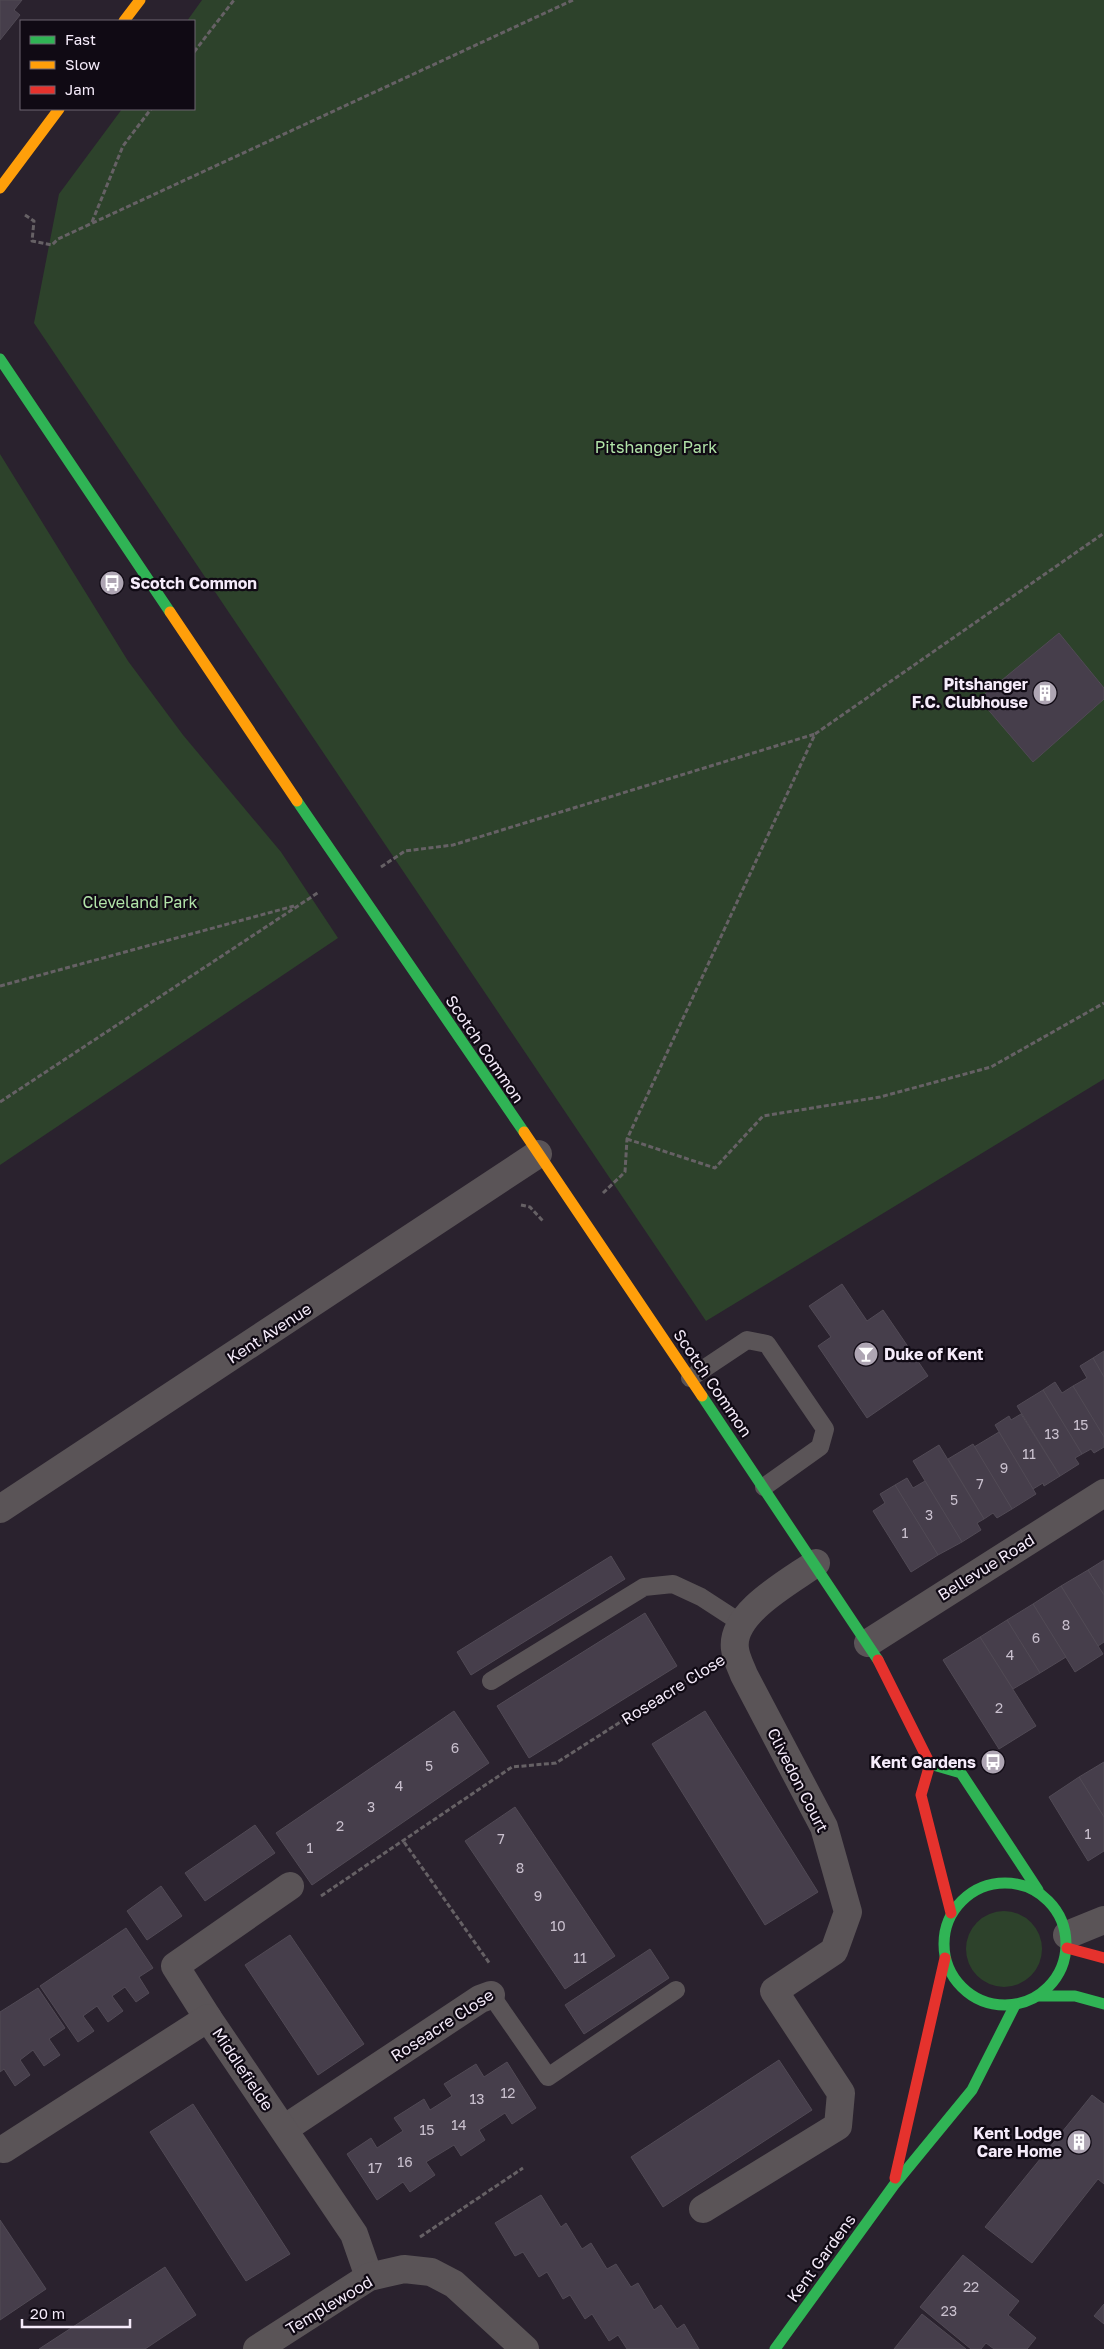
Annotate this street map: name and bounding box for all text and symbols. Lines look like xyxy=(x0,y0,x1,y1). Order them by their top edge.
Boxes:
legend xyxy=(20,20,195,110)
text: Fast xyxy=(65,30,96,48)
text: Slow xyxy=(65,55,100,73)
text: Jam xyxy=(65,80,95,98)
park label: Pitshanger Park xyxy=(595,437,717,457)
bus stop icon: Scotch Common xyxy=(99,570,125,596)
place label: Scotch Common xyxy=(130,573,257,593)
place label: Pitshanger F.C. Clubhouse xyxy=(912,674,1028,712)
building icon: Pitshanger F.C. Clubhouse xyxy=(1032,680,1058,706)
park label: Cleveland Park xyxy=(82,892,198,912)
street label: Scotch Common xyxy=(442,991,528,1107)
street label: Kent Avenue xyxy=(223,1298,315,1368)
street label: Scotch Common xyxy=(670,1325,756,1441)
bar icon: Duke of Kent xyxy=(853,1341,879,1367)
place label: Duke of Kent xyxy=(884,1344,984,1364)
house number: 15 xyxy=(1074,1416,1088,1433)
house number: 13 xyxy=(1045,1425,1059,1442)
house number: 11 xyxy=(1022,1445,1036,1462)
house number: 9 xyxy=(1000,1459,1008,1476)
house number: 7 xyxy=(976,1475,984,1492)
house number: 5 xyxy=(950,1491,958,1508)
house number: 3 xyxy=(925,1506,933,1523)
house number: 1 xyxy=(902,1524,909,1541)
street label: Bellevue Road xyxy=(934,1529,1038,1605)
house number: 8 xyxy=(1062,1616,1070,1633)
house number: 6 xyxy=(1032,1629,1040,1646)
house number: 4 xyxy=(1006,1646,1014,1663)
street label: Roseacre Close xyxy=(617,1649,729,1729)
house number: 2 xyxy=(995,1699,1003,1716)
street label: Clivedon Court xyxy=(763,1724,833,1836)
house number: 6 xyxy=(451,1739,459,1756)
bus stop icon: Kent Gardens xyxy=(980,1749,1006,1775)
place label: Kent Gardens xyxy=(870,1752,976,1772)
house number: 5 xyxy=(425,1757,433,1774)
house number: 4 xyxy=(395,1777,403,1794)
house number: 3 xyxy=(367,1798,375,1815)
house number: 2 xyxy=(336,1817,344,1834)
house number: 1 xyxy=(1085,1825,1092,1842)
house number: 7 xyxy=(497,1830,505,1847)
house number: 1 xyxy=(307,1839,314,1856)
house number: 8 xyxy=(516,1859,524,1876)
house number: 9 xyxy=(534,1887,542,1904)
house number: 10 xyxy=(550,1917,566,1934)
house number: 11 xyxy=(573,1949,587,1966)
street label: Roseacre Close xyxy=(387,1984,497,2066)
street label: Middlefielde xyxy=(208,2024,278,2114)
house number: 12 xyxy=(501,2084,515,2101)
house number: 13 xyxy=(470,2090,484,2107)
house number: 14 xyxy=(451,2116,467,2133)
house number: 15 xyxy=(420,2121,434,2138)
place label: Kent Lodge Care Home xyxy=(973,2123,1062,2161)
building icon: Kent Lodge Care Home xyxy=(1066,2129,1092,2155)
house number: 16 xyxy=(397,2153,413,2170)
house number: 17 xyxy=(368,2159,382,2176)
street label: Kent Gardens xyxy=(782,2210,860,2306)
street label: Templewood xyxy=(282,2271,376,2339)
house number: 22 xyxy=(963,2278,979,2295)
scale bar xyxy=(22,2296,130,2328)
house number: 23 xyxy=(941,2302,957,2319)
text: 20 m xyxy=(30,2304,65,2322)

